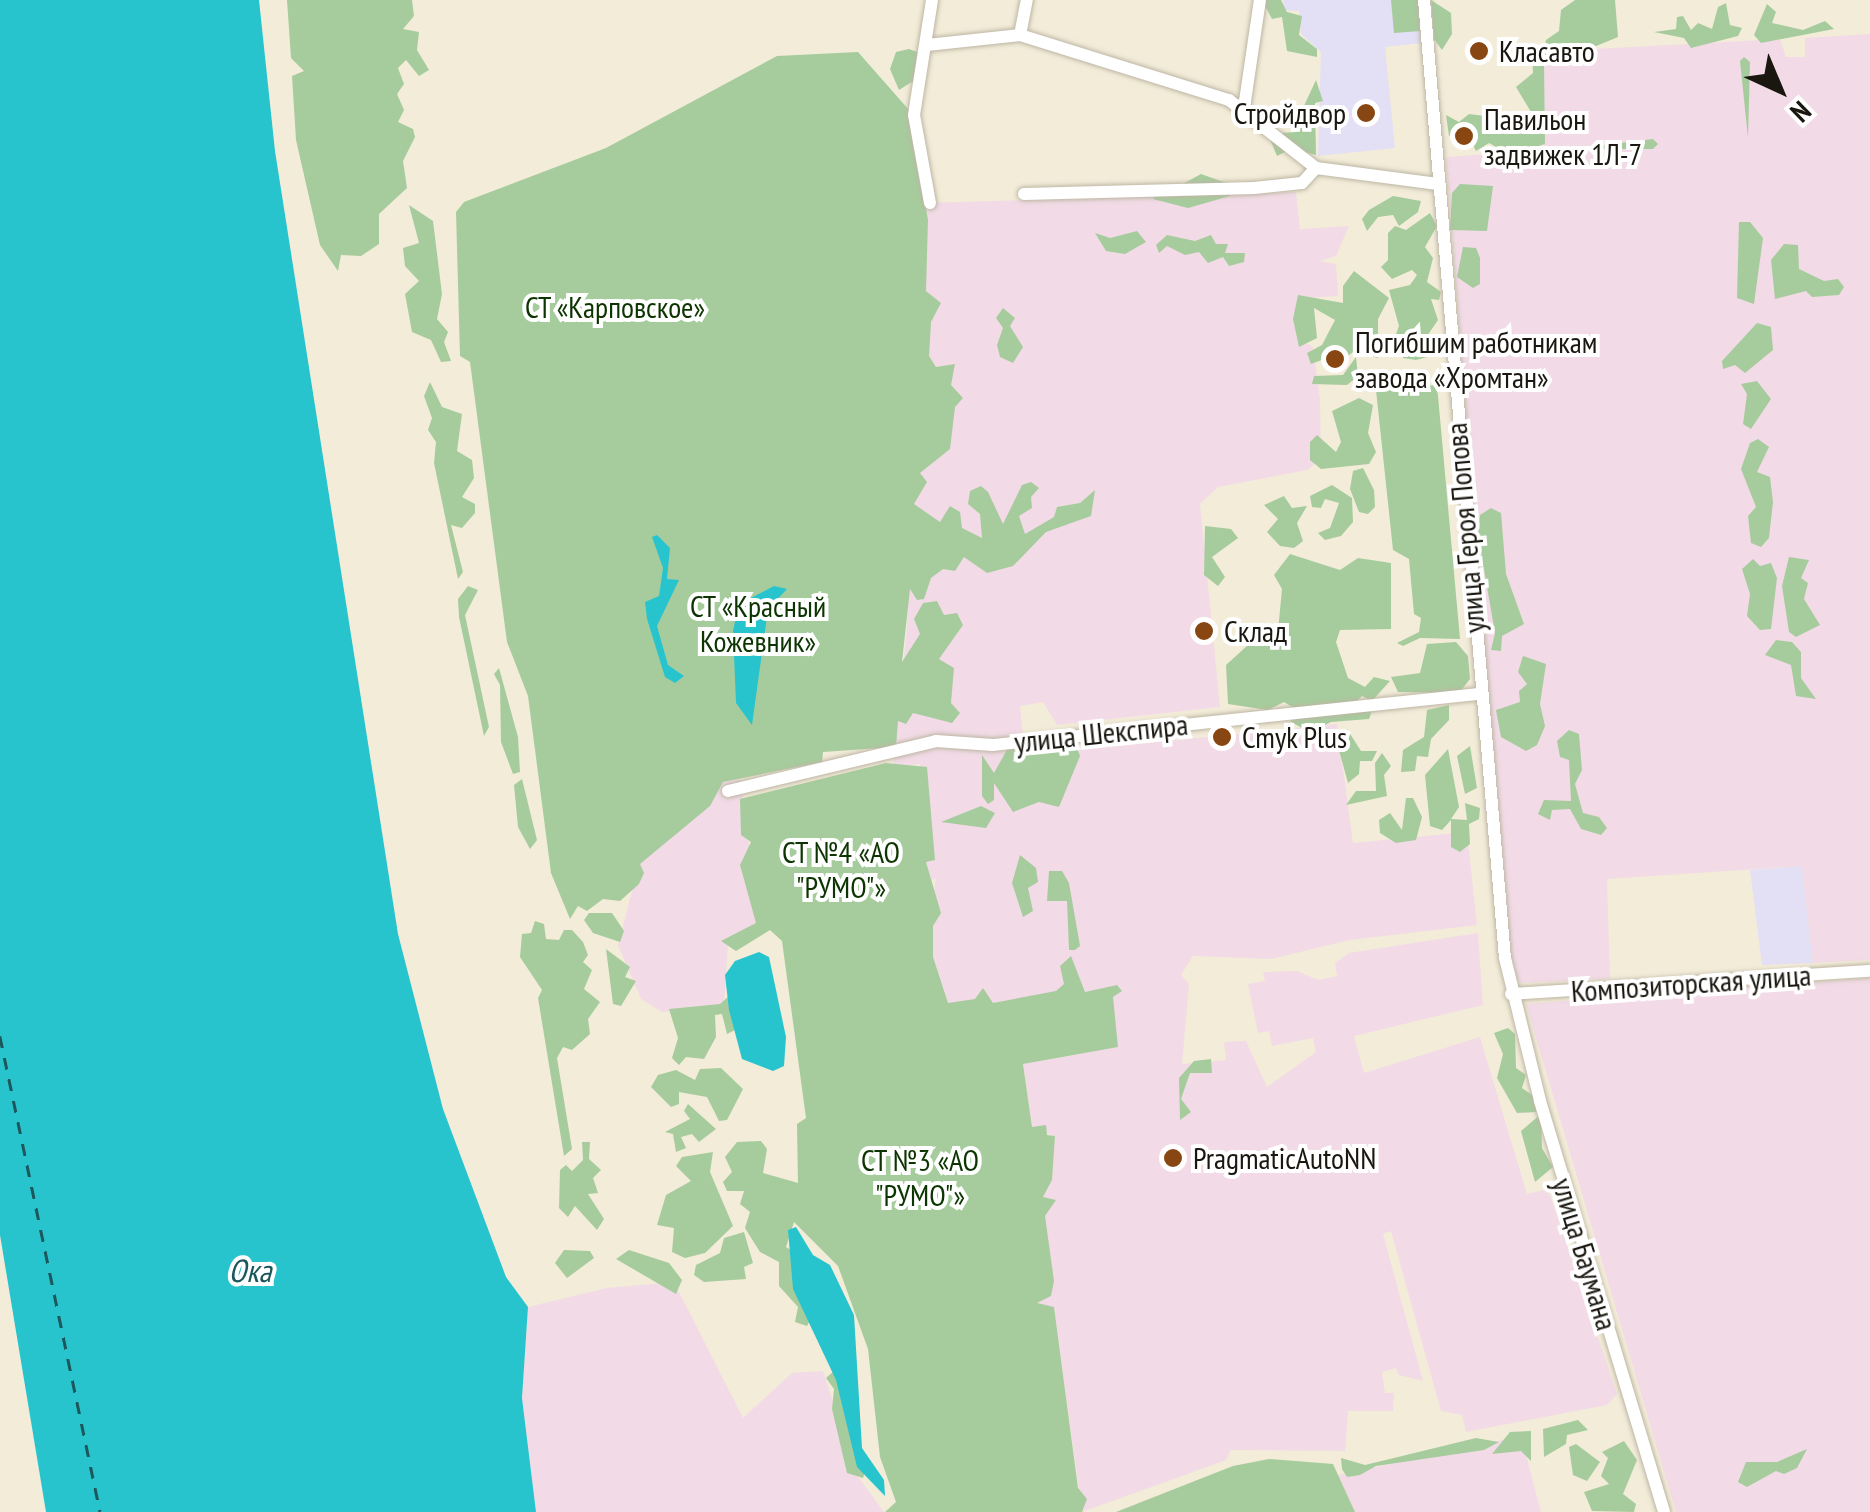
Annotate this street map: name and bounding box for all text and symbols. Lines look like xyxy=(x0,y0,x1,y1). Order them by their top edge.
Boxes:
place label: Класавто xyxy=(1499,33,1595,69)
marker: Класавто xyxy=(1468,40,1490,62)
north arrow xyxy=(1730,40,1830,140)
text: N xyxy=(1783,93,1819,131)
place label: Стройдвор xyxy=(1234,95,1346,131)
place label: Павильон задвижек 1Л-7 xyxy=(1484,101,1642,172)
marker: Стройдвор xyxy=(1355,102,1377,124)
marker: Павильон задвижек 1Л-7 xyxy=(1453,125,1475,147)
park label: СТ «Карповское» xyxy=(524,289,706,325)
place label: Погибшим работникам завода «Хромтан» xyxy=(1355,324,1597,394)
marker: Погибшим работникам завода «Хромтан» xyxy=(1324,348,1346,370)
street label: улица Героя Попова xyxy=(1438,421,1492,635)
park label: СТ «Красный Кожевник» xyxy=(689,588,827,658)
place label: Склад xyxy=(1224,613,1287,649)
marker: Склад xyxy=(1193,620,1215,642)
street label: улица Шекспира xyxy=(1012,706,1190,760)
place label: Cmyk Plus xyxy=(1242,719,1348,755)
marker: Cmyk Plus xyxy=(1211,726,1233,748)
park label: СТ №4 «АО "РУМО"» xyxy=(782,834,900,904)
street label: Композиторская улица xyxy=(1570,957,1812,1009)
place label: PragmaticAutoNN xyxy=(1193,1140,1376,1176)
park label: СТ №3 «АО "РУМО"» xyxy=(861,1142,979,1212)
marker: PragmaticAutoNN xyxy=(1162,1147,1184,1169)
street label: улица Баумана xyxy=(1545,1174,1625,1334)
water label: Ока xyxy=(229,1251,271,1289)

